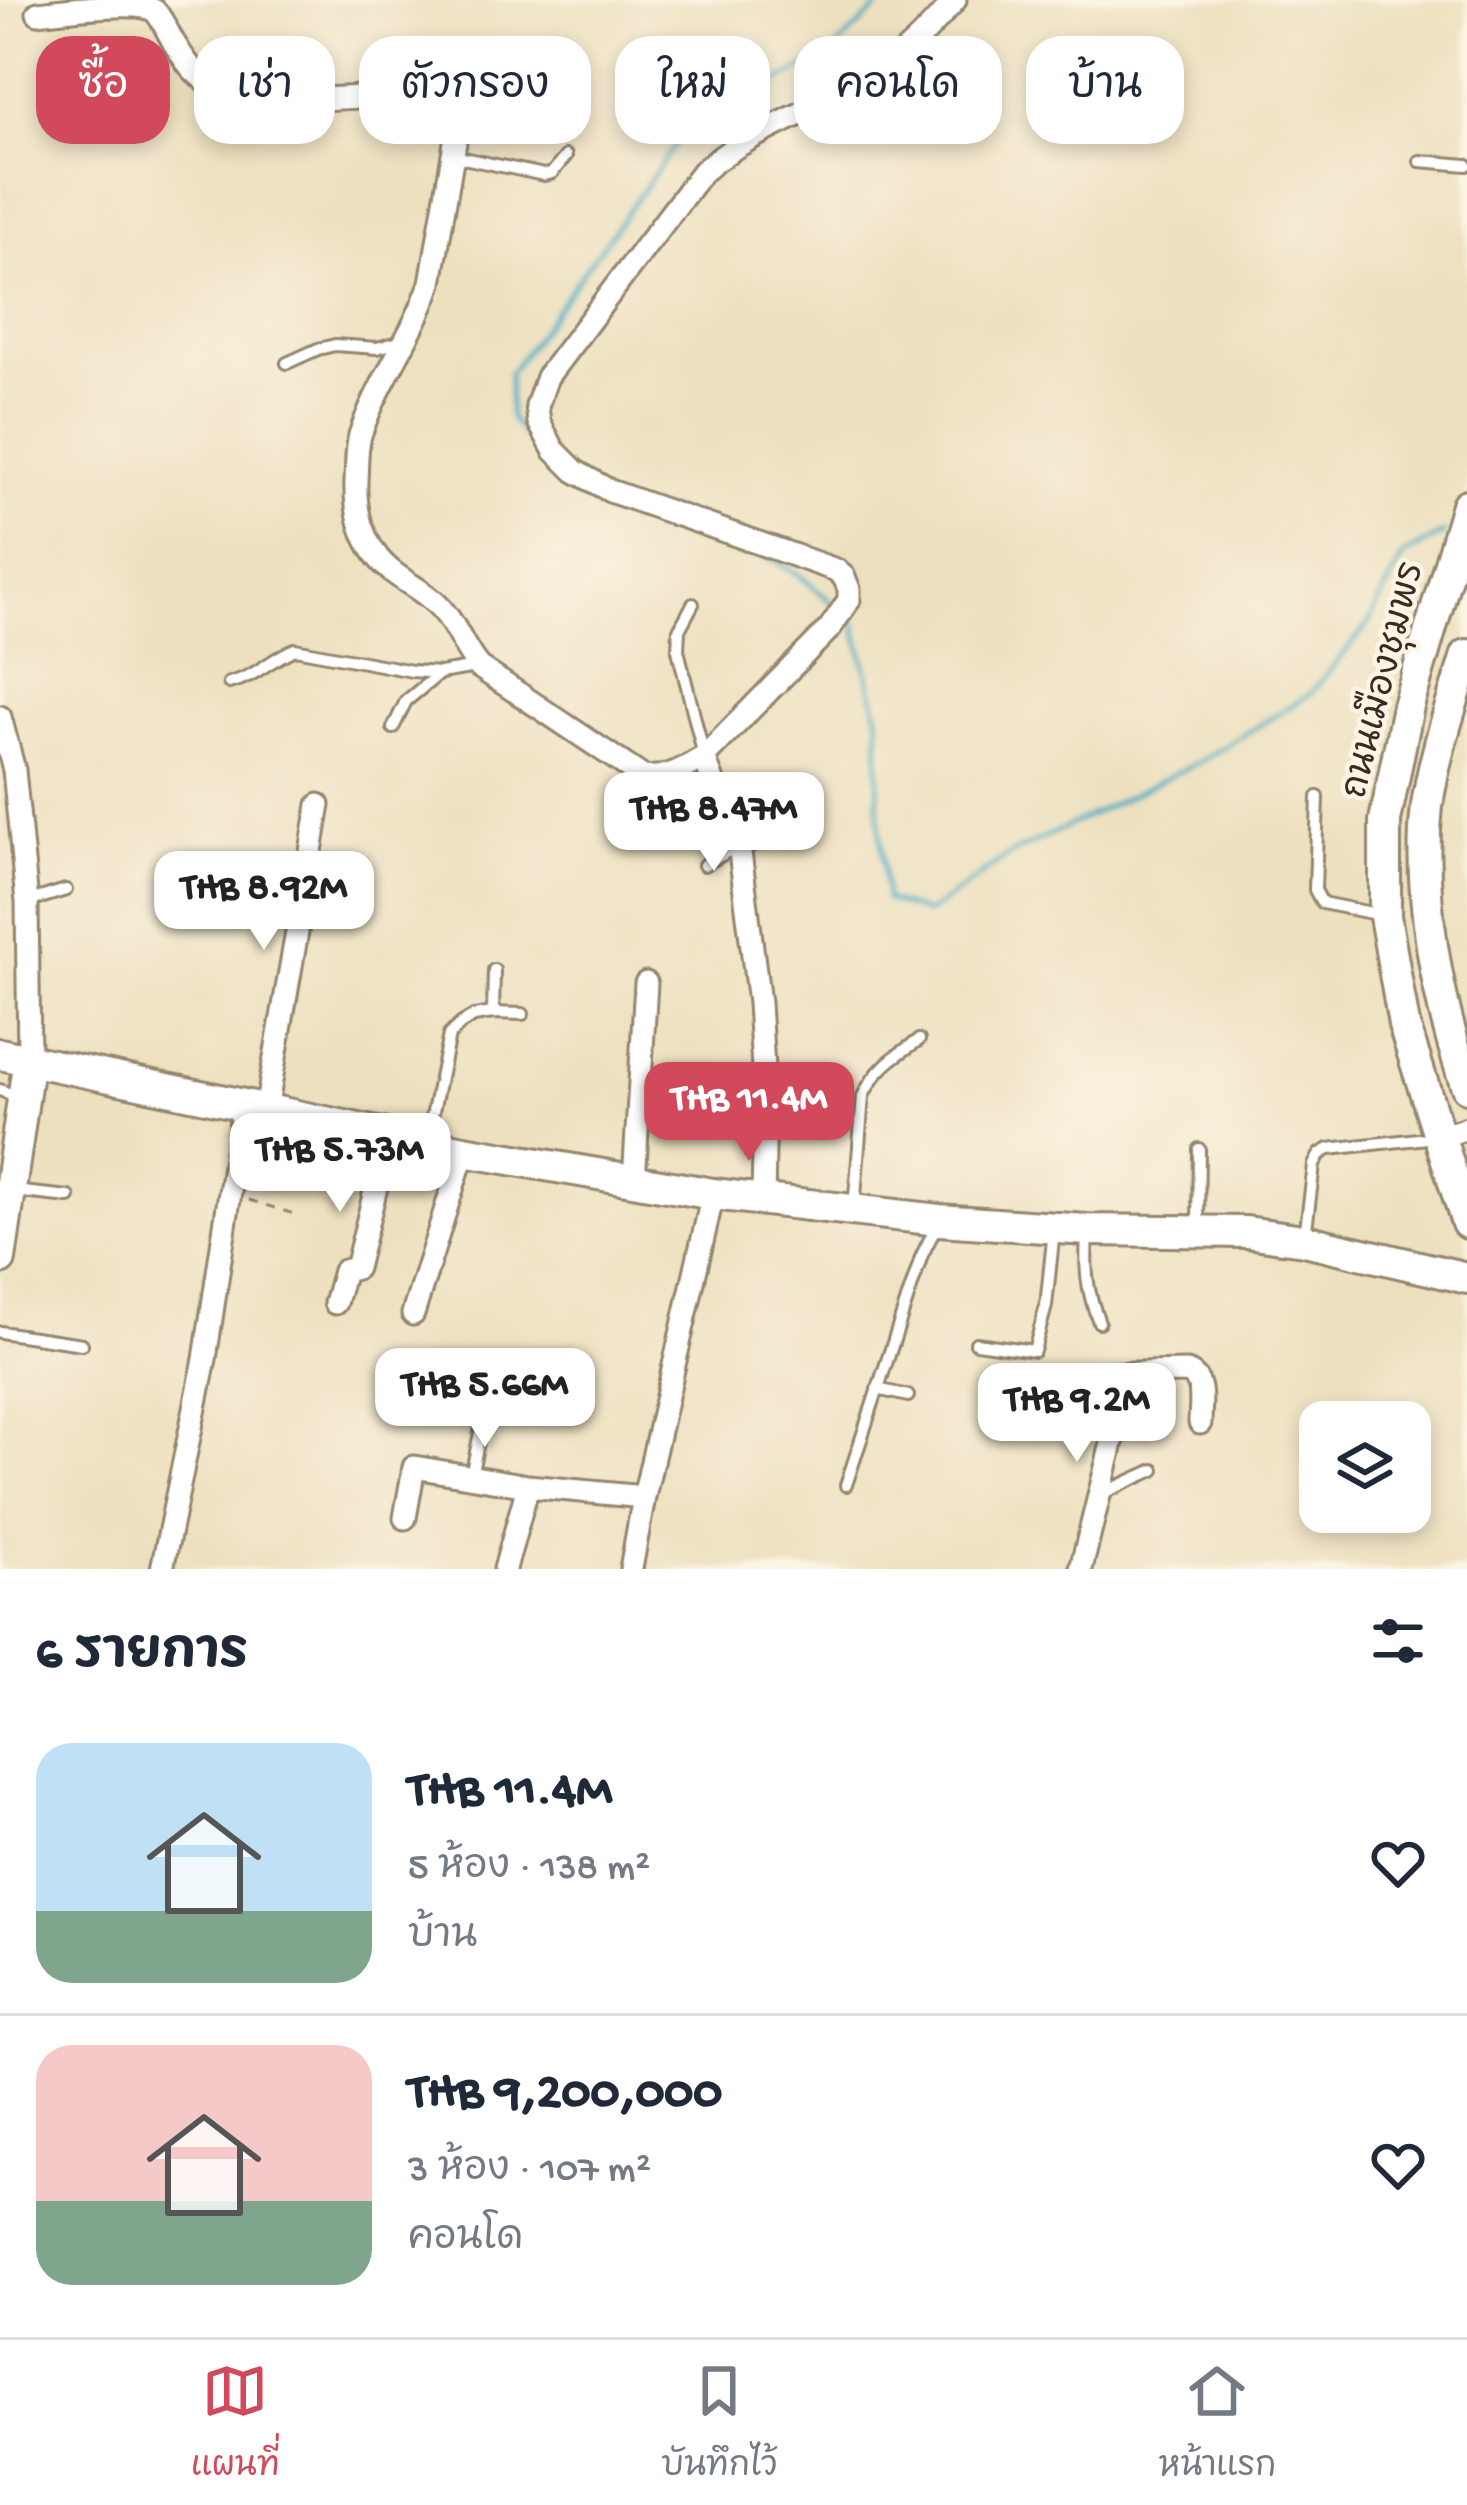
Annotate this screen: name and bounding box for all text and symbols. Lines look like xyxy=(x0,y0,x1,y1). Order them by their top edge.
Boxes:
chip: ซื้อ xyxy=(36,36,170,144)
chip: เช่า xyxy=(194,36,335,144)
chip: ตัวกรอง xyxy=(359,36,591,144)
chip: ใหม่ xyxy=(615,36,770,144)
chip: คอนโด xyxy=(794,36,1002,144)
chip: บ้าน xyxy=(1026,36,1184,144)
street label: ถนนเมืองชุมพร xyxy=(1331,557,1436,803)
pin: THB 8.47M xyxy=(577,772,851,874)
text: THB 8.47M xyxy=(631,788,797,834)
pin: THB 8.92M xyxy=(127,851,401,953)
text: THB 8.92M xyxy=(181,867,347,913)
pin: THB 11.4M xyxy=(612,1062,886,1164)
text: THB 11.4M xyxy=(671,1078,827,1124)
pin: THB 5.73M xyxy=(203,1113,477,1215)
text: THB 5.73M xyxy=(257,1129,423,1175)
pin: THB 5.66M xyxy=(348,1348,622,1450)
pin: THB 9.2M xyxy=(953,1363,1201,1465)
text: THB 5.66M xyxy=(402,1364,568,1410)
text: THB 9.2M xyxy=(1005,1379,1149,1425)
map controls xyxy=(1299,1401,1431,1533)
button: layers xyxy=(1299,1401,1431,1533)
icon: filters xyxy=(1365,1608,1431,1674)
text: 6 รายการ xyxy=(36,1627,248,1687)
text: THB 11.4M xyxy=(408,1764,612,1824)
icon: home xyxy=(132,1791,276,1935)
icon: heart xyxy=(1365,1830,1431,1896)
text: 5 ห้อง · 138 m² xyxy=(408,1847,650,1893)
text: บ้าน xyxy=(408,1916,477,1962)
text: THB 9,200,000 xyxy=(408,2066,722,2126)
icon: home xyxy=(132,2093,276,2237)
icon: heart xyxy=(1365,2132,1431,2198)
text: 3 ห้อง · 107 m² xyxy=(408,2149,651,2195)
text: คอนโด xyxy=(408,2218,523,2264)
tab: แผนที่ xyxy=(191,2358,280,2488)
tab: บันทึกไว้ xyxy=(661,2358,777,2488)
tab: หน้าแรก xyxy=(1159,2358,1276,2488)

